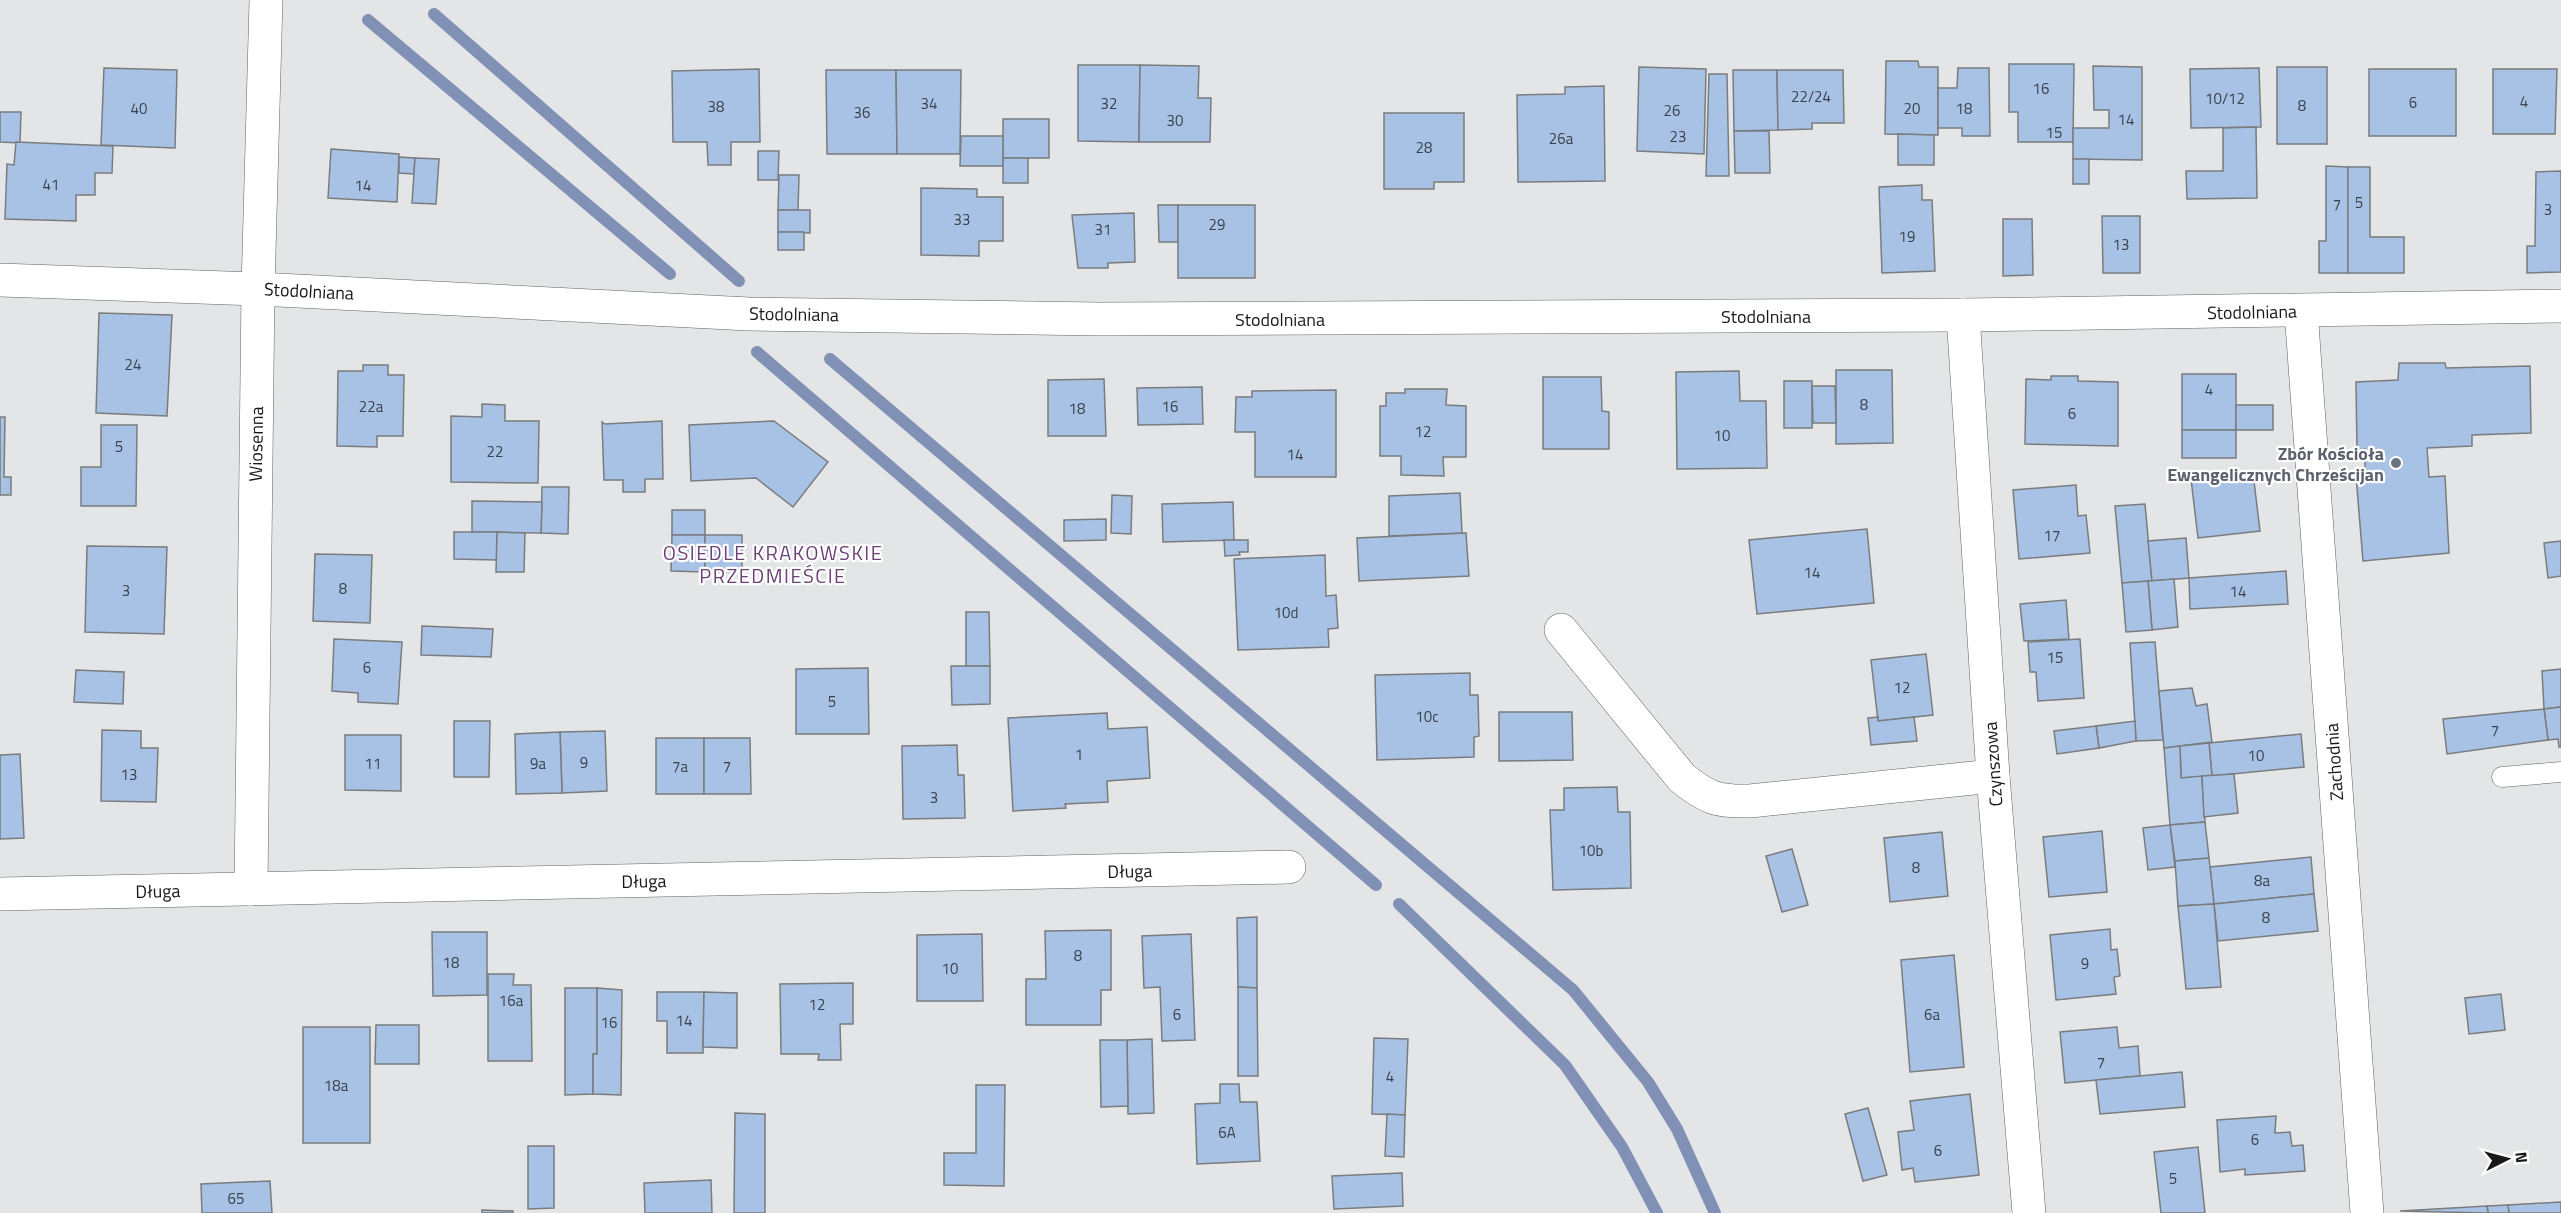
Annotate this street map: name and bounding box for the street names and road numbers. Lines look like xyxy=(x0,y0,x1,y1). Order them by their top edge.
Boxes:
street label: Stodolniana xyxy=(263,275,355,307)
street label: Stodolniana xyxy=(2207,298,2297,326)
street label: Stodolniana xyxy=(749,300,839,328)
street label: Stodolniana xyxy=(1721,303,1811,330)
street label: Stodolniana xyxy=(1235,306,1325,333)
street label: Wiosenna xyxy=(242,406,270,482)
street label: Czynszowa xyxy=(1977,721,2009,807)
street label: Zachodnia xyxy=(2318,722,2350,802)
street label: Długa xyxy=(1107,857,1153,885)
street label: Długa xyxy=(621,867,667,895)
street label: Długa xyxy=(135,877,181,905)

